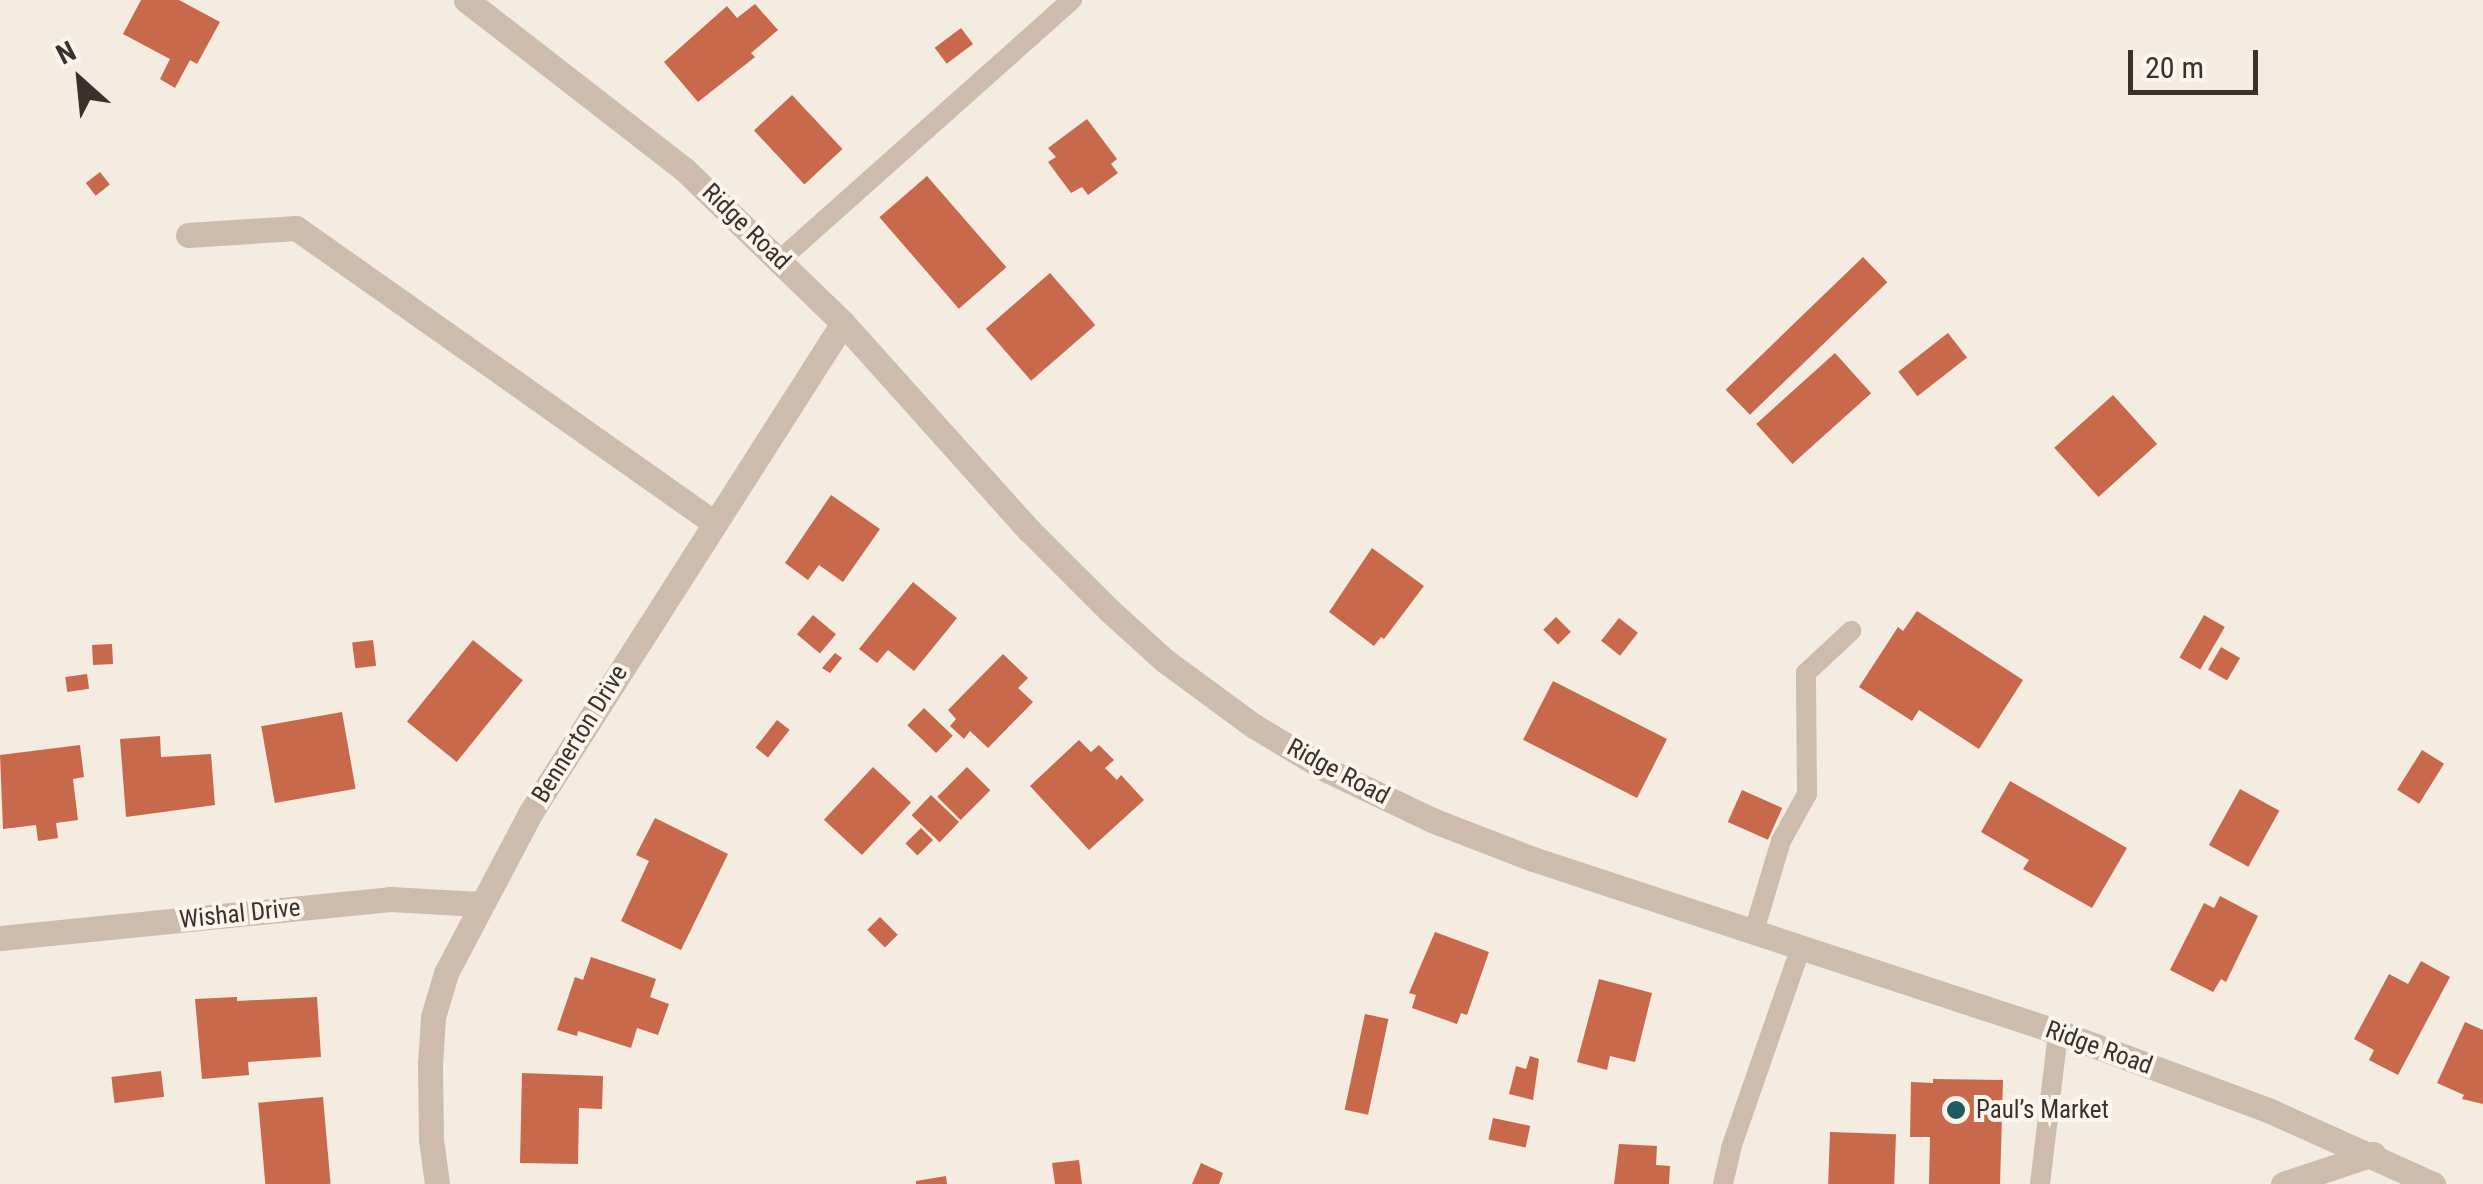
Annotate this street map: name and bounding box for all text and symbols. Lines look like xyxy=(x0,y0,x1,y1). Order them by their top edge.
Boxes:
north arrow xyxy=(30,30,130,130)
scale bar xyxy=(2133,30,2263,92)
text: N xyxy=(51,34,81,71)
text: 20 m xyxy=(2145,50,2204,85)
street label: Ridge Road xyxy=(696,178,796,276)
street label: Bennerton Drive xyxy=(526,659,634,809)
street label: Ridge Road xyxy=(1282,733,1394,811)
street label: Wishal Drive xyxy=(178,893,302,935)
street label: Ridge Road xyxy=(2042,1015,2156,1081)
place label: Paul’s Market xyxy=(1976,1095,2109,1125)
marker: Paul’s Market xyxy=(1945,1099,1967,1121)

